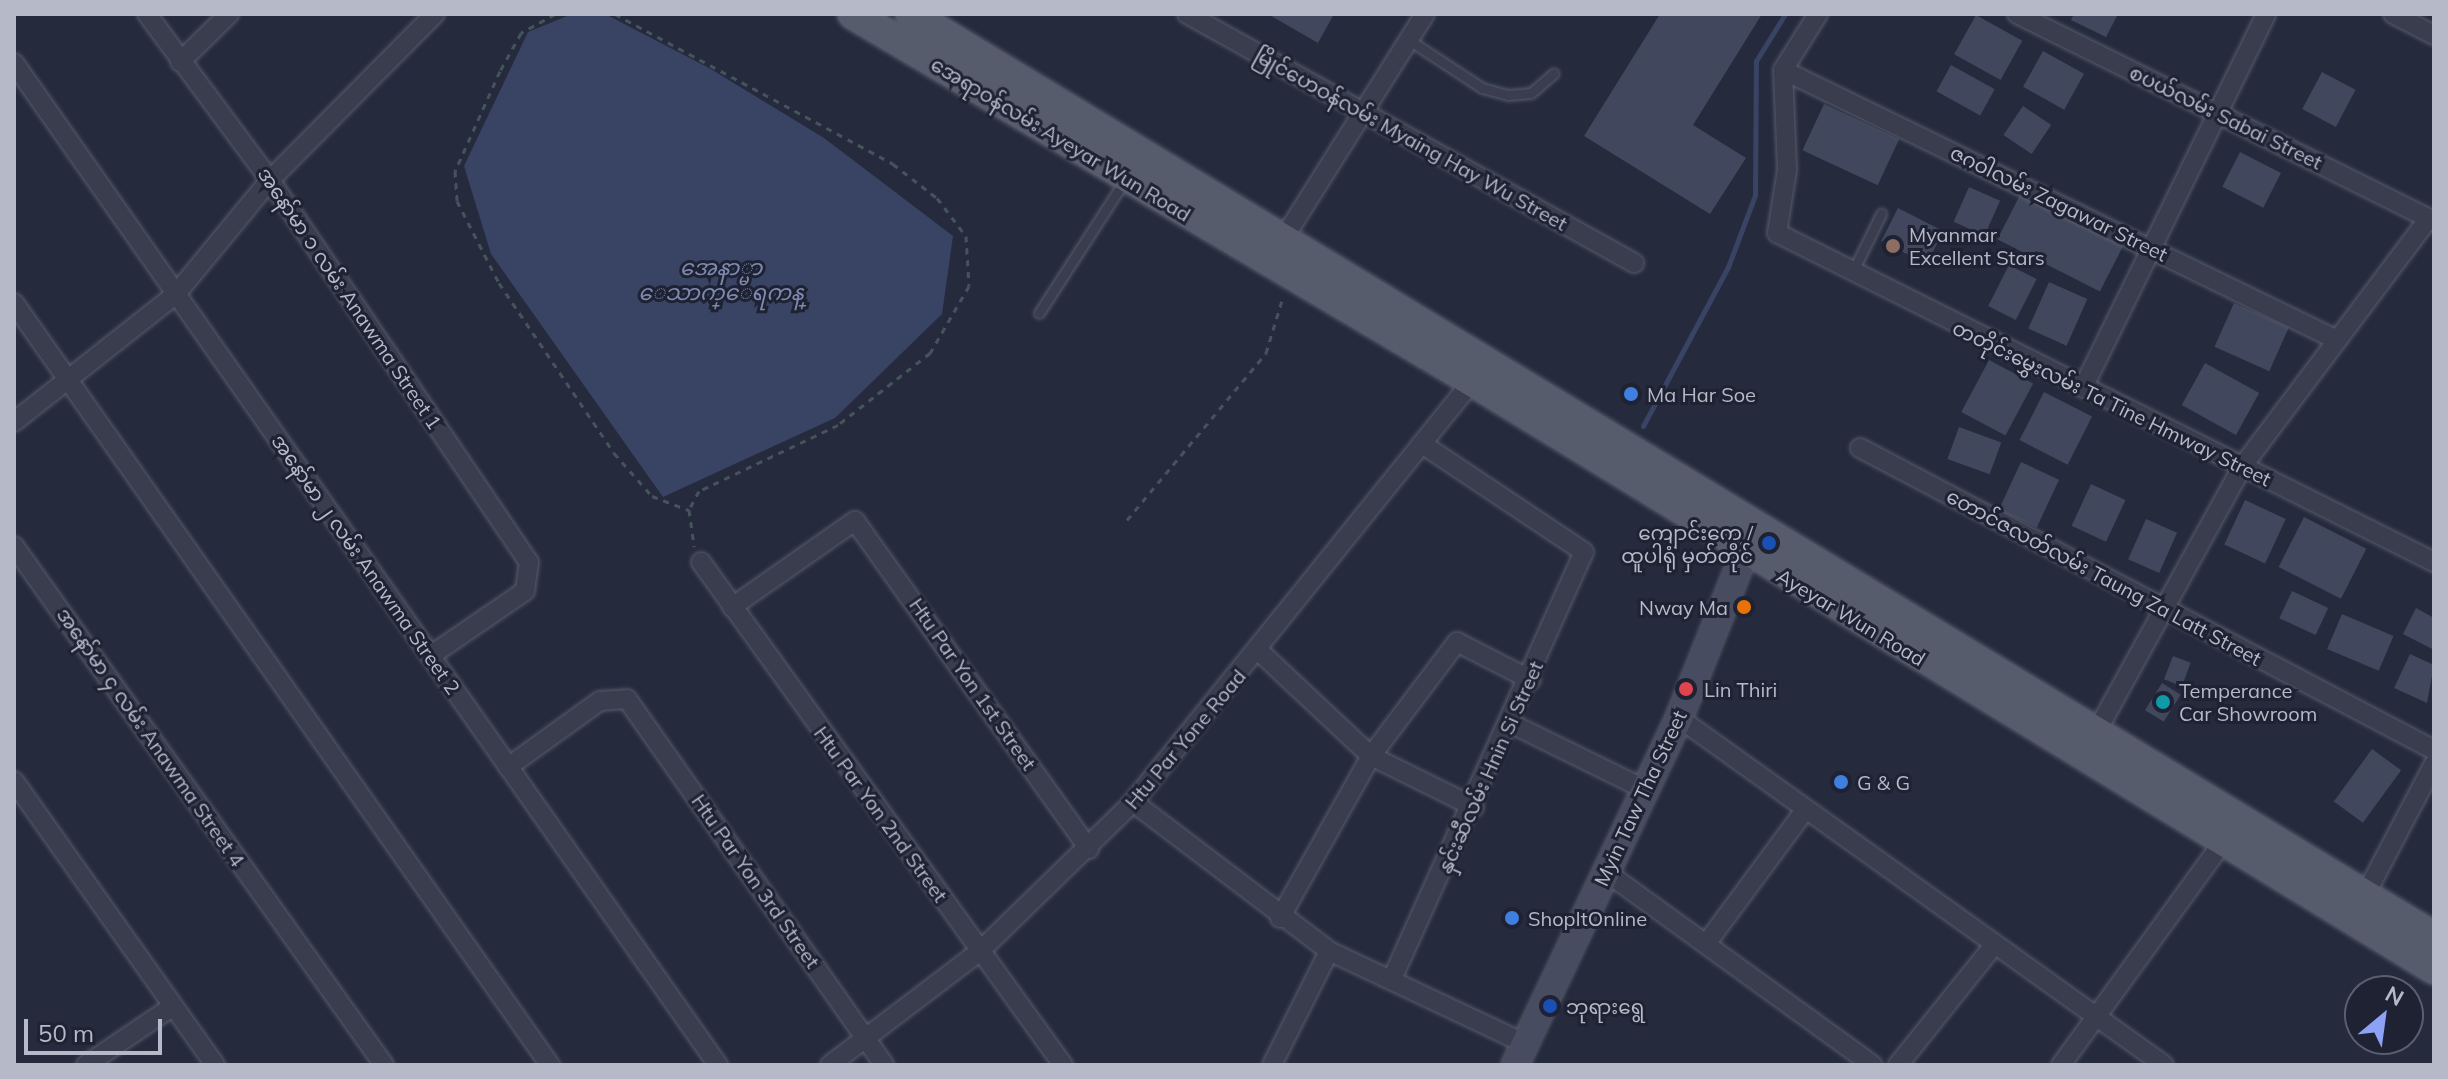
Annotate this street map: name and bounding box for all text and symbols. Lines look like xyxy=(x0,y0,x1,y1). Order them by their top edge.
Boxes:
street label: မြိုင်ဟေဝန်လမ်း Myaing Hay Wu Street xyxy=(1250,43,1572,235)
street label: အေရာဝန်လမ်း Ayeyar Wun Road xyxy=(927,52,1195,226)
street label: စပယ်လမ်း Sabai Street xyxy=(2126,60,2326,174)
street label: ဇဂဝါလမ်း Zagawar Street xyxy=(1946,140,2172,266)
street label: အနော်မာ ၁ လမ်း Anawma Street 1 xyxy=(253,162,447,434)
place label: Myanmar Excellent Stars xyxy=(1909,222,2045,269)
marker: Myanmar Excellent Stars xyxy=(1884,237,1902,255)
water label: အေနာ္မာ ေသာက္ေရကန္ xyxy=(638,254,804,306)
street label: တတိုင်းမွှေးလမ်း Ta Tine Hmway Street xyxy=(1949,315,2275,491)
place label: Ma Har Soe xyxy=(1647,382,1756,406)
marker: Ma Har Soe xyxy=(1622,385,1640,403)
street label: အနော်မာ ၂ လမ်း Anawma Street 2 xyxy=(267,429,465,699)
street label: တောင်ဇလတ်လမ်း Taung Za Latt Street xyxy=(1943,484,2265,670)
place label: ကျောင်းကွေ့ / ထူပါရုံ မှတ်တိုင် xyxy=(1621,520,1753,567)
marker: ကျောင်းကွေ့ / ထူပါရုံ မှတ်တိုင် xyxy=(1760,534,1778,552)
street label: Ayeyar Wun Road xyxy=(1772,563,1930,671)
street label: Htu Par Yon 1st Street xyxy=(905,593,1041,775)
place label: Nway Ma xyxy=(1639,595,1728,619)
marker: Nway Ma xyxy=(1735,598,1753,616)
street label: အနော်မာ ၄ လမ်း Anawma Street 4 xyxy=(52,603,250,871)
street label: နှင်းဆီလမ်း Hnin Si Street xyxy=(1432,657,1548,877)
street label: Htu Par Yone Road xyxy=(1120,664,1250,814)
place label: Lin Thiri xyxy=(1704,677,1777,701)
marker: Lin Thiri xyxy=(1675,678,1697,700)
place label: Temperance Car Showroom xyxy=(2179,678,2317,725)
marker: Temperance Car Showroom xyxy=(2154,693,2172,711)
street label: Myin Taw Tha Street xyxy=(1589,706,1691,890)
street label: Htu Par Yon 2nd Street xyxy=(809,721,953,907)
place label: G & G xyxy=(1857,770,1910,794)
marker: G & G xyxy=(1832,773,1850,791)
street label: Htu Par Yon 3rd Street xyxy=(687,789,825,973)
place label: ShopItOnline xyxy=(1528,906,1647,930)
marker: ShopItOnline xyxy=(1503,909,1521,927)
north arrow xyxy=(2344,975,2424,1055)
text: N xyxy=(2381,979,2409,1012)
place label: ဘုရားရွေ xyxy=(1566,994,1644,1018)
marker: ဘုရားရွေ xyxy=(1541,997,1559,1015)
scale bar xyxy=(28,1003,166,1053)
text: 50 m xyxy=(38,1018,94,1048)

